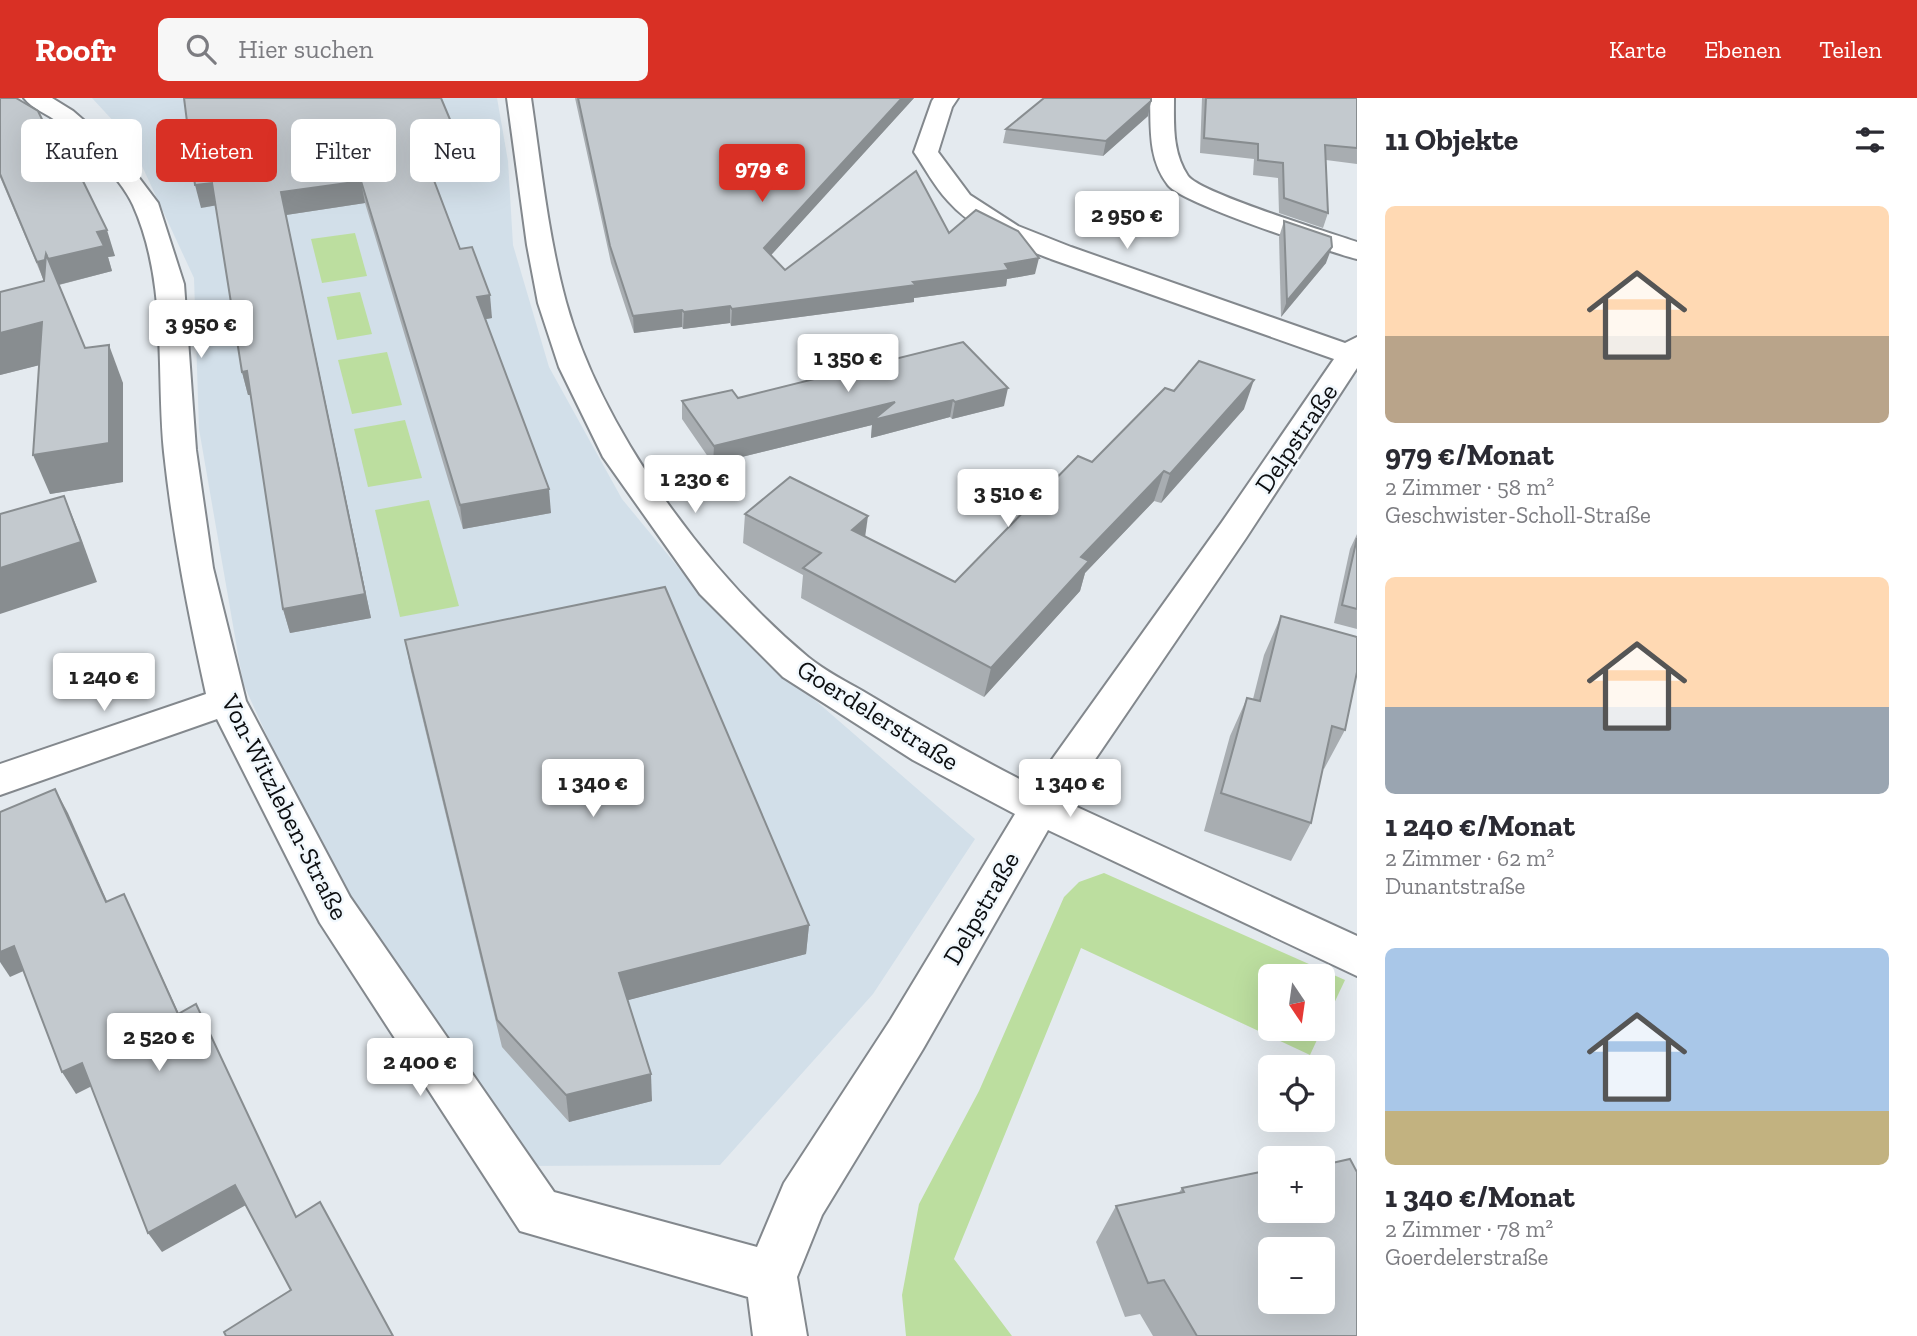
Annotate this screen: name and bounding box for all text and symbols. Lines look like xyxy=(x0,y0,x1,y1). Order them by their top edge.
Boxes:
search box xyxy=(158,18,648,81)
text: Roofr xyxy=(35,30,116,69)
icon: search xyxy=(182,30,220,68)
text: Hier suchen xyxy=(238,33,373,65)
text: Karte xyxy=(1609,35,1666,64)
text: Ebenen xyxy=(1704,35,1781,64)
text: Teilen xyxy=(1819,35,1882,64)
chip: Kaufen xyxy=(21,119,142,182)
chip: Mieten xyxy=(156,119,277,182)
chip: Filter xyxy=(291,119,396,182)
chip: Neu xyxy=(410,119,500,182)
icon: filters xyxy=(1851,121,1889,159)
text: 11 Objekte xyxy=(1385,122,1518,158)
pin: 979 € xyxy=(713,144,811,204)
text: 979 € xyxy=(735,153,789,181)
pin: 2 950 € xyxy=(1062,192,1192,251)
text: 2 950 € xyxy=(1091,200,1163,228)
icon: home xyxy=(1574,252,1700,378)
pin: 3 950 € xyxy=(136,300,266,360)
text: 3 950 € xyxy=(165,309,237,337)
pin: 1 350 € xyxy=(783,334,913,394)
text: 1 350 € xyxy=(813,343,883,371)
street label: Delpstraße xyxy=(1248,377,1344,499)
text: 979 €/Monat xyxy=(1385,437,1554,473)
pin: 1 230 € xyxy=(630,456,760,515)
text: 1 230 € xyxy=(660,464,730,492)
pin: 3 510 € xyxy=(943,470,1073,529)
text: 2 Zimmer · 58 m² xyxy=(1385,473,1554,501)
text: 3 510 € xyxy=(973,478,1043,506)
text: Geschwister-Scholl-Straße xyxy=(1385,501,1651,529)
icon: home xyxy=(1574,623,1700,749)
street label: Goerdelerstraße xyxy=(791,652,965,778)
pin: 1 240 € xyxy=(39,654,169,713)
text: 1 240 € xyxy=(69,662,139,690)
street label: Von-Witzleben-Straße xyxy=(214,688,356,925)
pin: 1 340 € xyxy=(528,760,658,819)
pin: 1 340 € xyxy=(1005,760,1135,819)
text: 1 340 € xyxy=(558,768,628,796)
text: 1 340 € xyxy=(1035,768,1105,796)
text: 1 240 €/Monat xyxy=(1385,808,1575,844)
text: 2 Zimmer · 62 m² xyxy=(1385,844,1554,872)
street label: Delpstraße xyxy=(936,846,1026,970)
text: Dunantstraße xyxy=(1385,872,1525,900)
north arrow xyxy=(1258,964,1335,1041)
map controls xyxy=(1258,964,1335,1314)
icon: home xyxy=(1574,994,1700,1120)
pin: 2 520 € xyxy=(94,1014,224,1073)
text: 2 520 € xyxy=(123,1022,195,1050)
pin: 2 400 € xyxy=(355,1038,485,1098)
text: 2 400 € xyxy=(383,1047,457,1075)
button: locate xyxy=(1258,1055,1335,1132)
button: + xyxy=(1258,1146,1335,1223)
text: 1 340 €/Monat xyxy=(1385,1179,1575,1215)
text: 2 Zimmer · 78 m² xyxy=(1385,1215,1553,1243)
button: − xyxy=(1258,1237,1335,1314)
text: Goerdelerstraße xyxy=(1385,1243,1548,1271)

